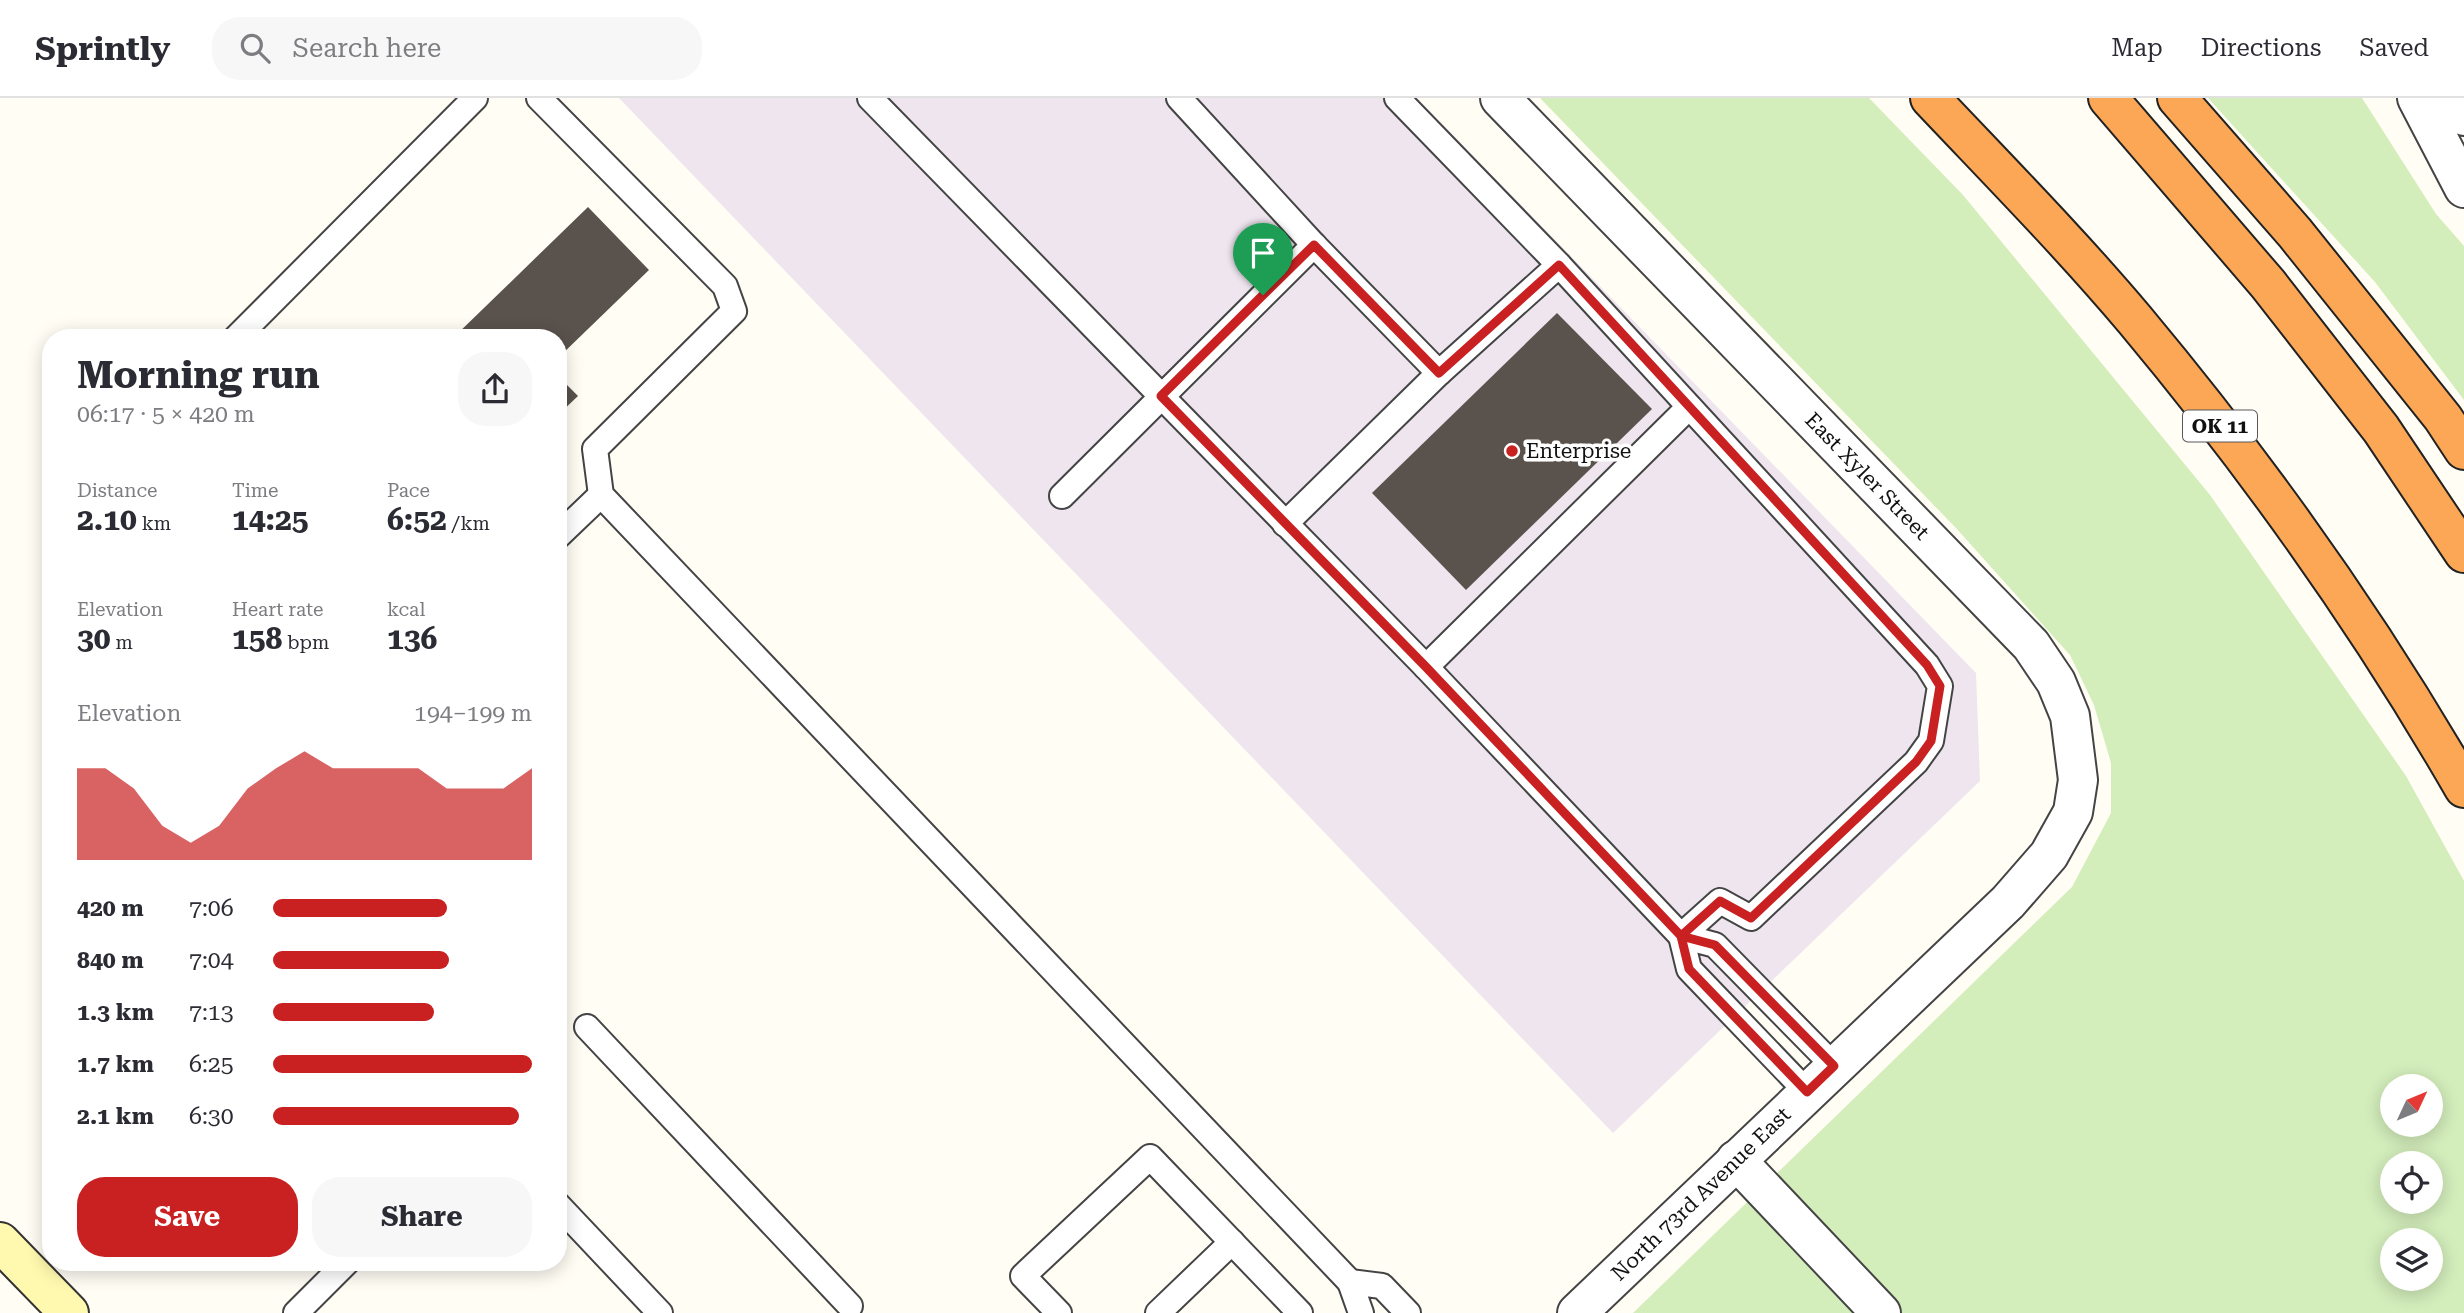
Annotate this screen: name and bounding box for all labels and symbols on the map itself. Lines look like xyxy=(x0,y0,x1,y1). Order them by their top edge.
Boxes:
pin xyxy=(1233,223,1293,295)
street label: East Xyler Street xyxy=(1800,408,1934,545)
road number: OK 11 xyxy=(2183,410,2257,442)
place label: Enterprise xyxy=(1526,439,1631,463)
marker: Enterprise xyxy=(1504,443,1520,459)
north arrow xyxy=(2380,1074,2443,1138)
street label: North 73rd Avenue East xyxy=(1607,1102,1795,1286)

